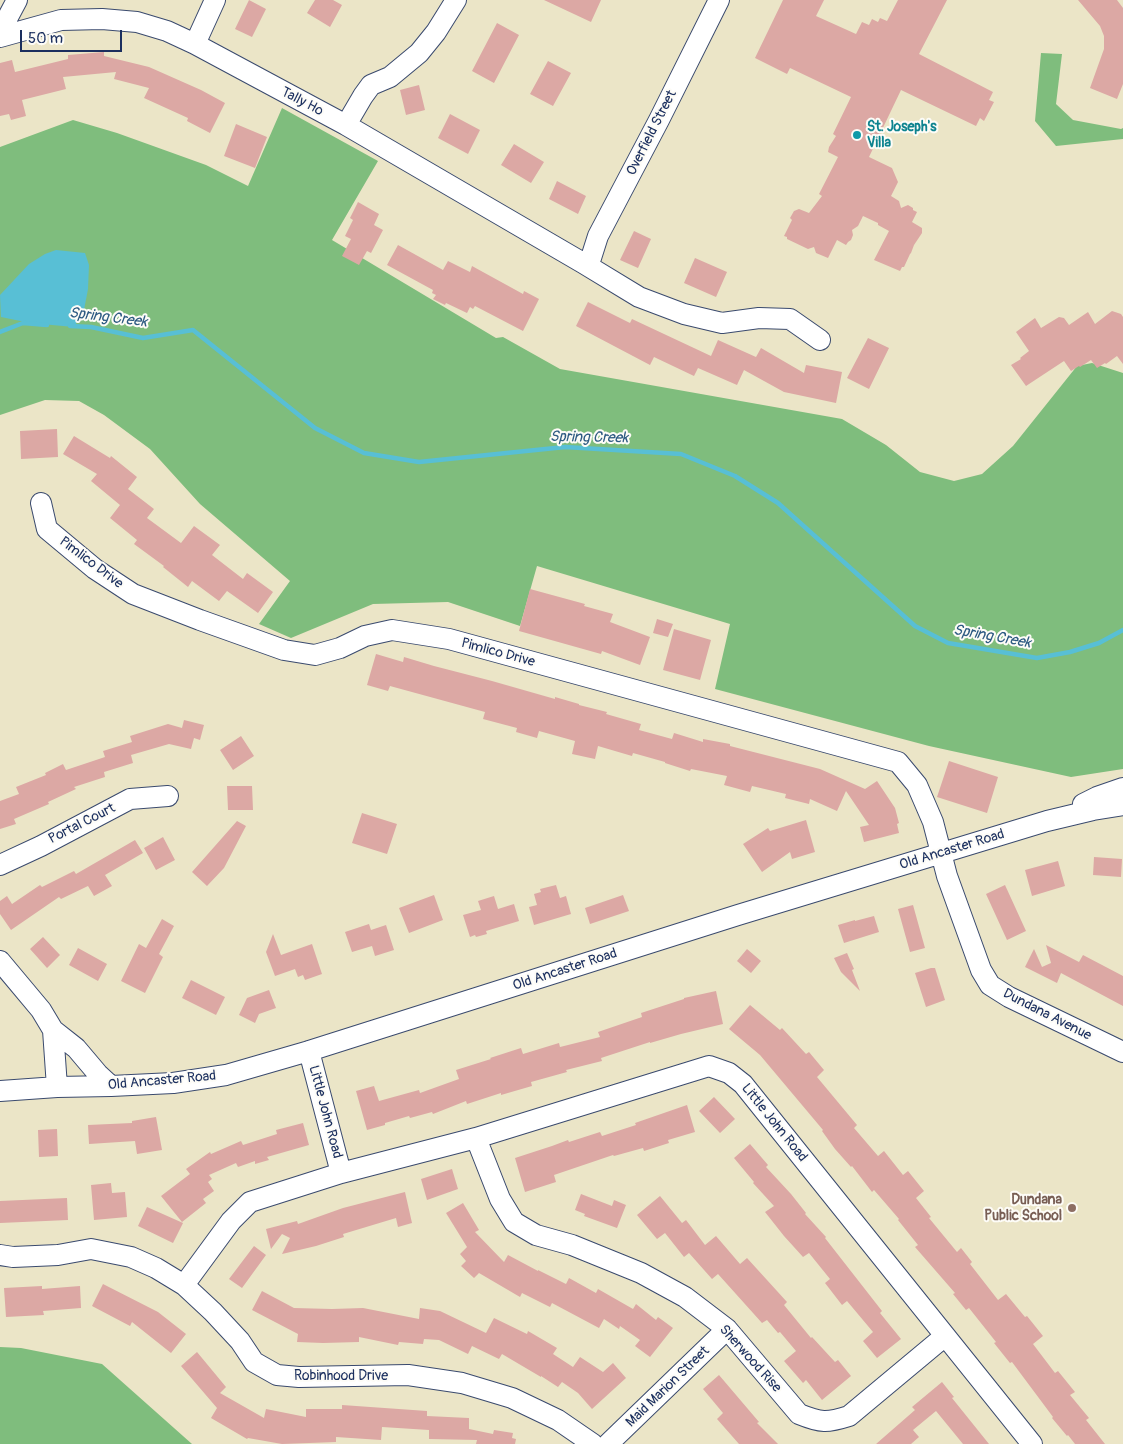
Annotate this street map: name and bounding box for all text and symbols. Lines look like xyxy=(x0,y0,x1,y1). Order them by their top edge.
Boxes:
scale bar xyxy=(22,20,125,52)
text: 50 m xyxy=(28,29,63,48)
street label: Tally Ho xyxy=(278,84,326,120)
street label: Overfield Street xyxy=(623,88,681,178)
place label: St. Joseph's Villa xyxy=(867,119,936,152)
marker: St. Joseph's Villa xyxy=(851,129,863,141)
water label: Spring Creek xyxy=(68,304,148,332)
water label: Spring Creek xyxy=(550,428,628,448)
street label: Pimlico Drive xyxy=(56,534,126,592)
water label: Spring Creek xyxy=(952,621,1032,653)
street label: Pimlico Drive xyxy=(459,635,537,671)
street label: Portal Court xyxy=(46,800,118,848)
street label: Old Ancaster Road xyxy=(898,826,1006,874)
street label: Old Ancaster Road xyxy=(511,945,619,995)
street label: Dundana Avenue xyxy=(1000,986,1094,1044)
street label: Little John Road xyxy=(305,1064,345,1160)
street label: Old Ancaster Road xyxy=(107,1068,217,1094)
street label: Little John Road xyxy=(737,1081,811,1165)
place label: Dundana Public School xyxy=(984,1192,1062,1224)
marker: Dundana Public School xyxy=(1066,1202,1078,1214)
street label: Sherwood Rise xyxy=(715,1322,785,1396)
street label: Maid Marion Street xyxy=(623,1343,713,1431)
street label: Robinhood Drive xyxy=(294,1368,388,1384)

